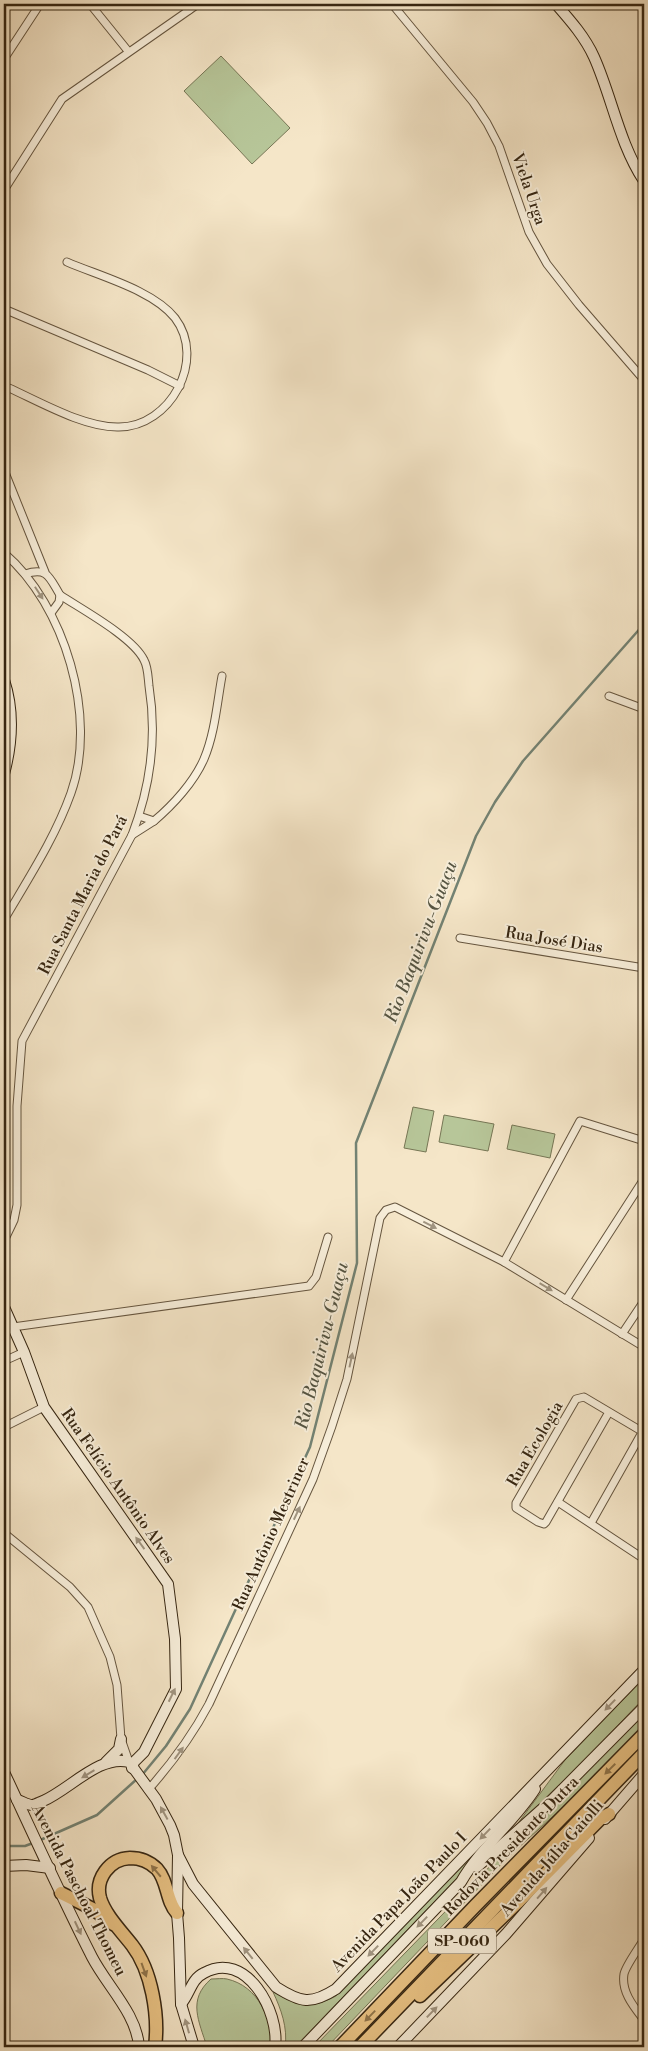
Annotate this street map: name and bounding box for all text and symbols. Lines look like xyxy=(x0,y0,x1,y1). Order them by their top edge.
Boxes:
street label: Viela Urga xyxy=(507,150,551,228)
one-way arrow xyxy=(34,586,44,600)
street label: Rua Santa Maria do Pará xyxy=(34,811,132,978)
water label: Rio Baquirivu-Guaçu xyxy=(379,857,463,1027)
street label: Rua José Dias xyxy=(504,922,604,958)
one-way arrow xyxy=(423,1221,438,1229)
water label: Rio Baquirivu-Guaçu xyxy=(290,1259,354,1433)
one-way arrow xyxy=(539,1283,552,1292)
one-way arrow xyxy=(347,1351,355,1367)
street label: Rua Ecologia xyxy=(503,1397,568,1490)
street label: Rua Felício Antônio Alves xyxy=(57,1404,179,1568)
street label: Rua Antônio Mestriner xyxy=(228,1454,314,1614)
one-way arrow xyxy=(293,1506,301,1520)
one-way arrow xyxy=(135,1537,146,1550)
one-way arrow xyxy=(168,1688,176,1702)
one-way arrow xyxy=(604,1698,616,1710)
one-way arrow xyxy=(174,1746,184,1760)
one-way arrow xyxy=(604,1763,616,1775)
one-way arrow xyxy=(81,1769,94,1778)
street label: Rodovia Presidente Dutra xyxy=(439,1771,583,1920)
street label: Avenida Júlia Gaiolli xyxy=(495,1796,608,1921)
street label: Avenida Paschoal Thomeu xyxy=(27,1800,131,1979)
one-way arrow xyxy=(160,1806,168,1821)
street label: Avenida Papa João Paulo I xyxy=(326,1828,471,1977)
one-way arrow xyxy=(479,1828,491,1840)
one-way arrow xyxy=(151,1864,162,1877)
one-way arrow xyxy=(536,1886,547,1899)
one-way arrow xyxy=(416,1916,428,1928)
one-way arrow xyxy=(74,1921,82,1935)
road number: SP-060 xyxy=(428,1928,496,1954)
one-way arrow xyxy=(367,1945,379,1957)
one-way arrow xyxy=(243,1947,254,1960)
one-way arrow xyxy=(140,1963,148,1978)
one-way arrow xyxy=(426,2007,438,2019)
one-way arrow xyxy=(364,2010,376,2022)
one-way arrow xyxy=(182,2018,190,2033)

